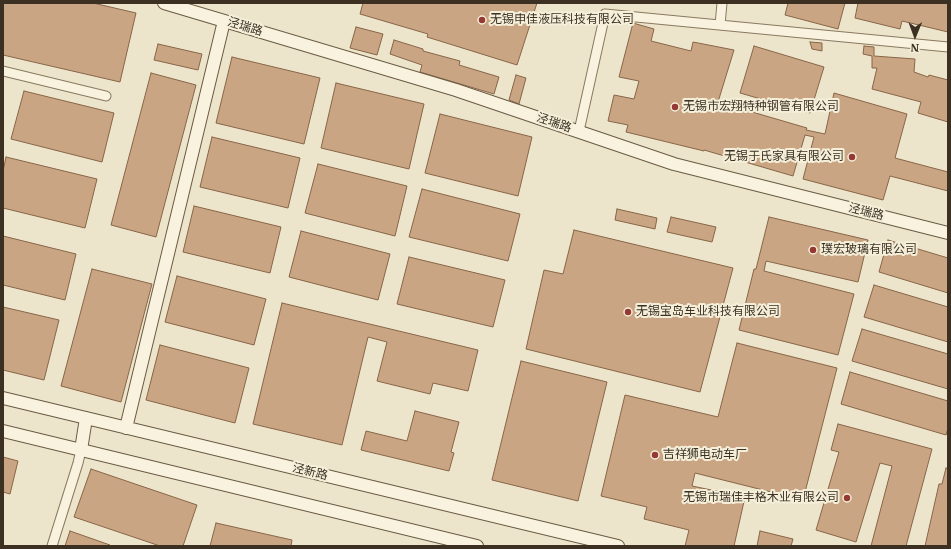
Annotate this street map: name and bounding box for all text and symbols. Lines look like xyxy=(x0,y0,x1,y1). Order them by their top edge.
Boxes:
place label: 无锡申佳液压科技有限公司 xyxy=(490,13,634,27)
street label: 泾瑞路 xyxy=(226,15,264,39)
marker: 无锡申佳液压科技有限公司 xyxy=(477,15,487,25)
north arrow xyxy=(895,16,935,56)
text: N xyxy=(910,41,919,55)
place label: 无锡市宏翔特种钢管有限公司 xyxy=(683,100,839,114)
marker: 无锡市宏翔特种钢管有限公司 xyxy=(670,102,680,112)
street label: 泾瑞路 xyxy=(535,110,573,136)
place label: 无锡于氏家具有限公司 xyxy=(724,150,844,164)
marker: 无锡于氏家具有限公司 xyxy=(847,152,857,162)
street label: 泾瑞路 xyxy=(847,201,885,223)
place label: 璞宏玻璃有限公司 xyxy=(821,243,917,257)
marker: 璞宏玻璃有限公司 xyxy=(808,245,818,255)
place label: 无锡宝岛车业科技有限公司 xyxy=(636,305,780,319)
marker: 无锡宝岛车业科技有限公司 xyxy=(623,307,633,317)
place label: 吉祥狮电动车厂 xyxy=(663,448,747,462)
marker: 吉祥狮电动车厂 xyxy=(650,450,660,460)
street label: 泾新路 xyxy=(291,461,329,483)
place label: 无锡市瑞佳丰格木业有限公司 xyxy=(683,491,839,505)
marker: 无锡市瑞佳丰格木业有限公司 xyxy=(842,493,852,503)

